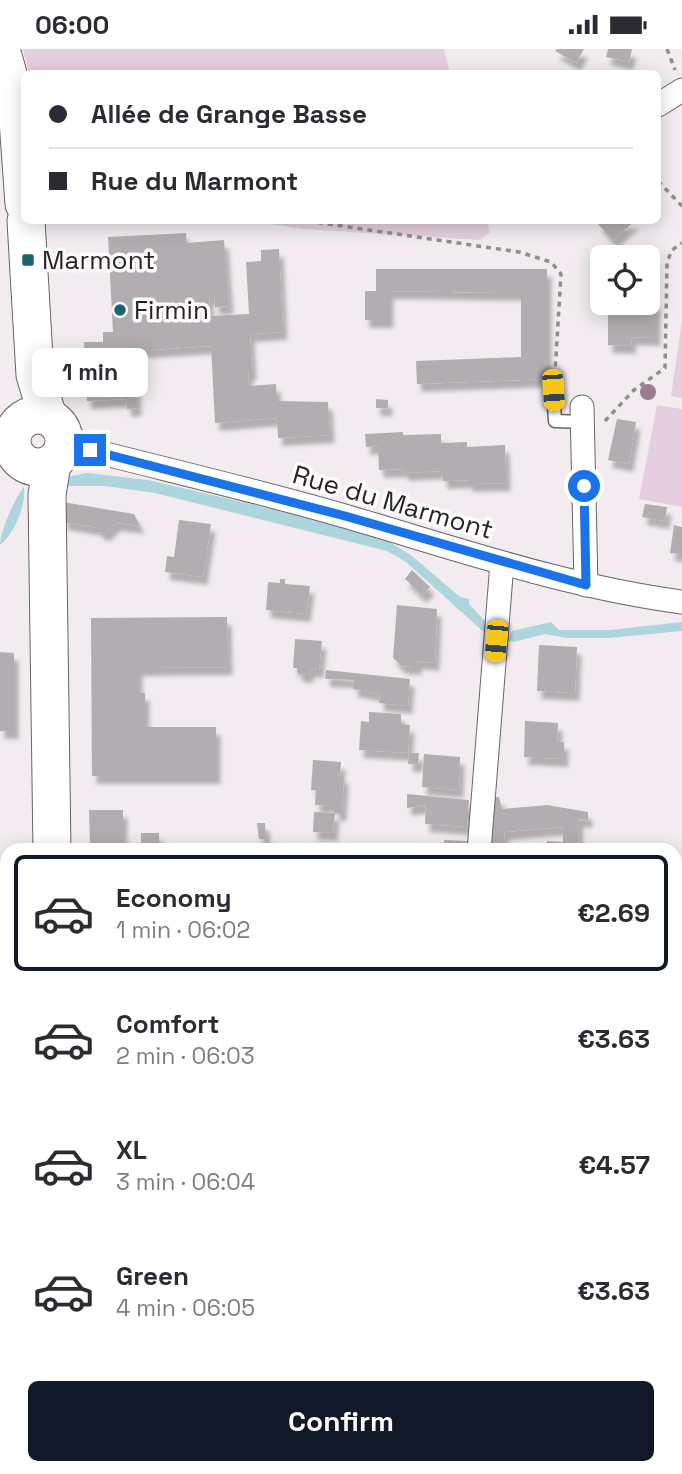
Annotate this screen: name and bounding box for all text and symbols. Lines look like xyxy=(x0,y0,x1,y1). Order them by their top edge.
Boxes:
text: 06:00 xyxy=(35,8,109,42)
text: Allée de Grange Basse xyxy=(91,97,367,131)
text: Rue du Marmont xyxy=(91,164,298,198)
place label: Marmont xyxy=(42,243,155,277)
map controls xyxy=(590,245,660,315)
button: locate xyxy=(590,245,660,315)
marker: Marmont xyxy=(20,252,36,268)
place label: Firmin xyxy=(134,293,209,327)
marker: Firmin xyxy=(112,302,128,318)
callout: 1 min xyxy=(32,349,148,397)
text: 1 min xyxy=(62,357,118,387)
car xyxy=(542,368,565,412)
route end xyxy=(74,434,106,466)
street label: Rue du Marmont xyxy=(289,457,497,547)
route start xyxy=(568,470,600,502)
car xyxy=(484,619,509,663)
text: Economy xyxy=(116,881,232,915)
icon: car xyxy=(32,882,95,945)
text: €2.69 xyxy=(577,896,650,930)
text: 1 min · 06:02 xyxy=(116,915,250,945)
text: Comfort xyxy=(116,1007,219,1041)
icon: car xyxy=(32,1008,95,1071)
text: €3.63 xyxy=(577,1022,650,1056)
text: 2 min · 06:03 xyxy=(116,1041,255,1071)
text: XL xyxy=(116,1133,147,1167)
icon: car xyxy=(32,1134,95,1197)
text: €4.57 xyxy=(578,1148,650,1182)
text: 3 min · 06:04 xyxy=(116,1167,255,1197)
text: Green xyxy=(116,1259,189,1293)
icon: car xyxy=(32,1260,95,1323)
text: €3.63 xyxy=(577,1274,650,1308)
text: 4 min · 06:05 xyxy=(116,1293,255,1323)
button: Confirm xyxy=(28,1381,654,1461)

